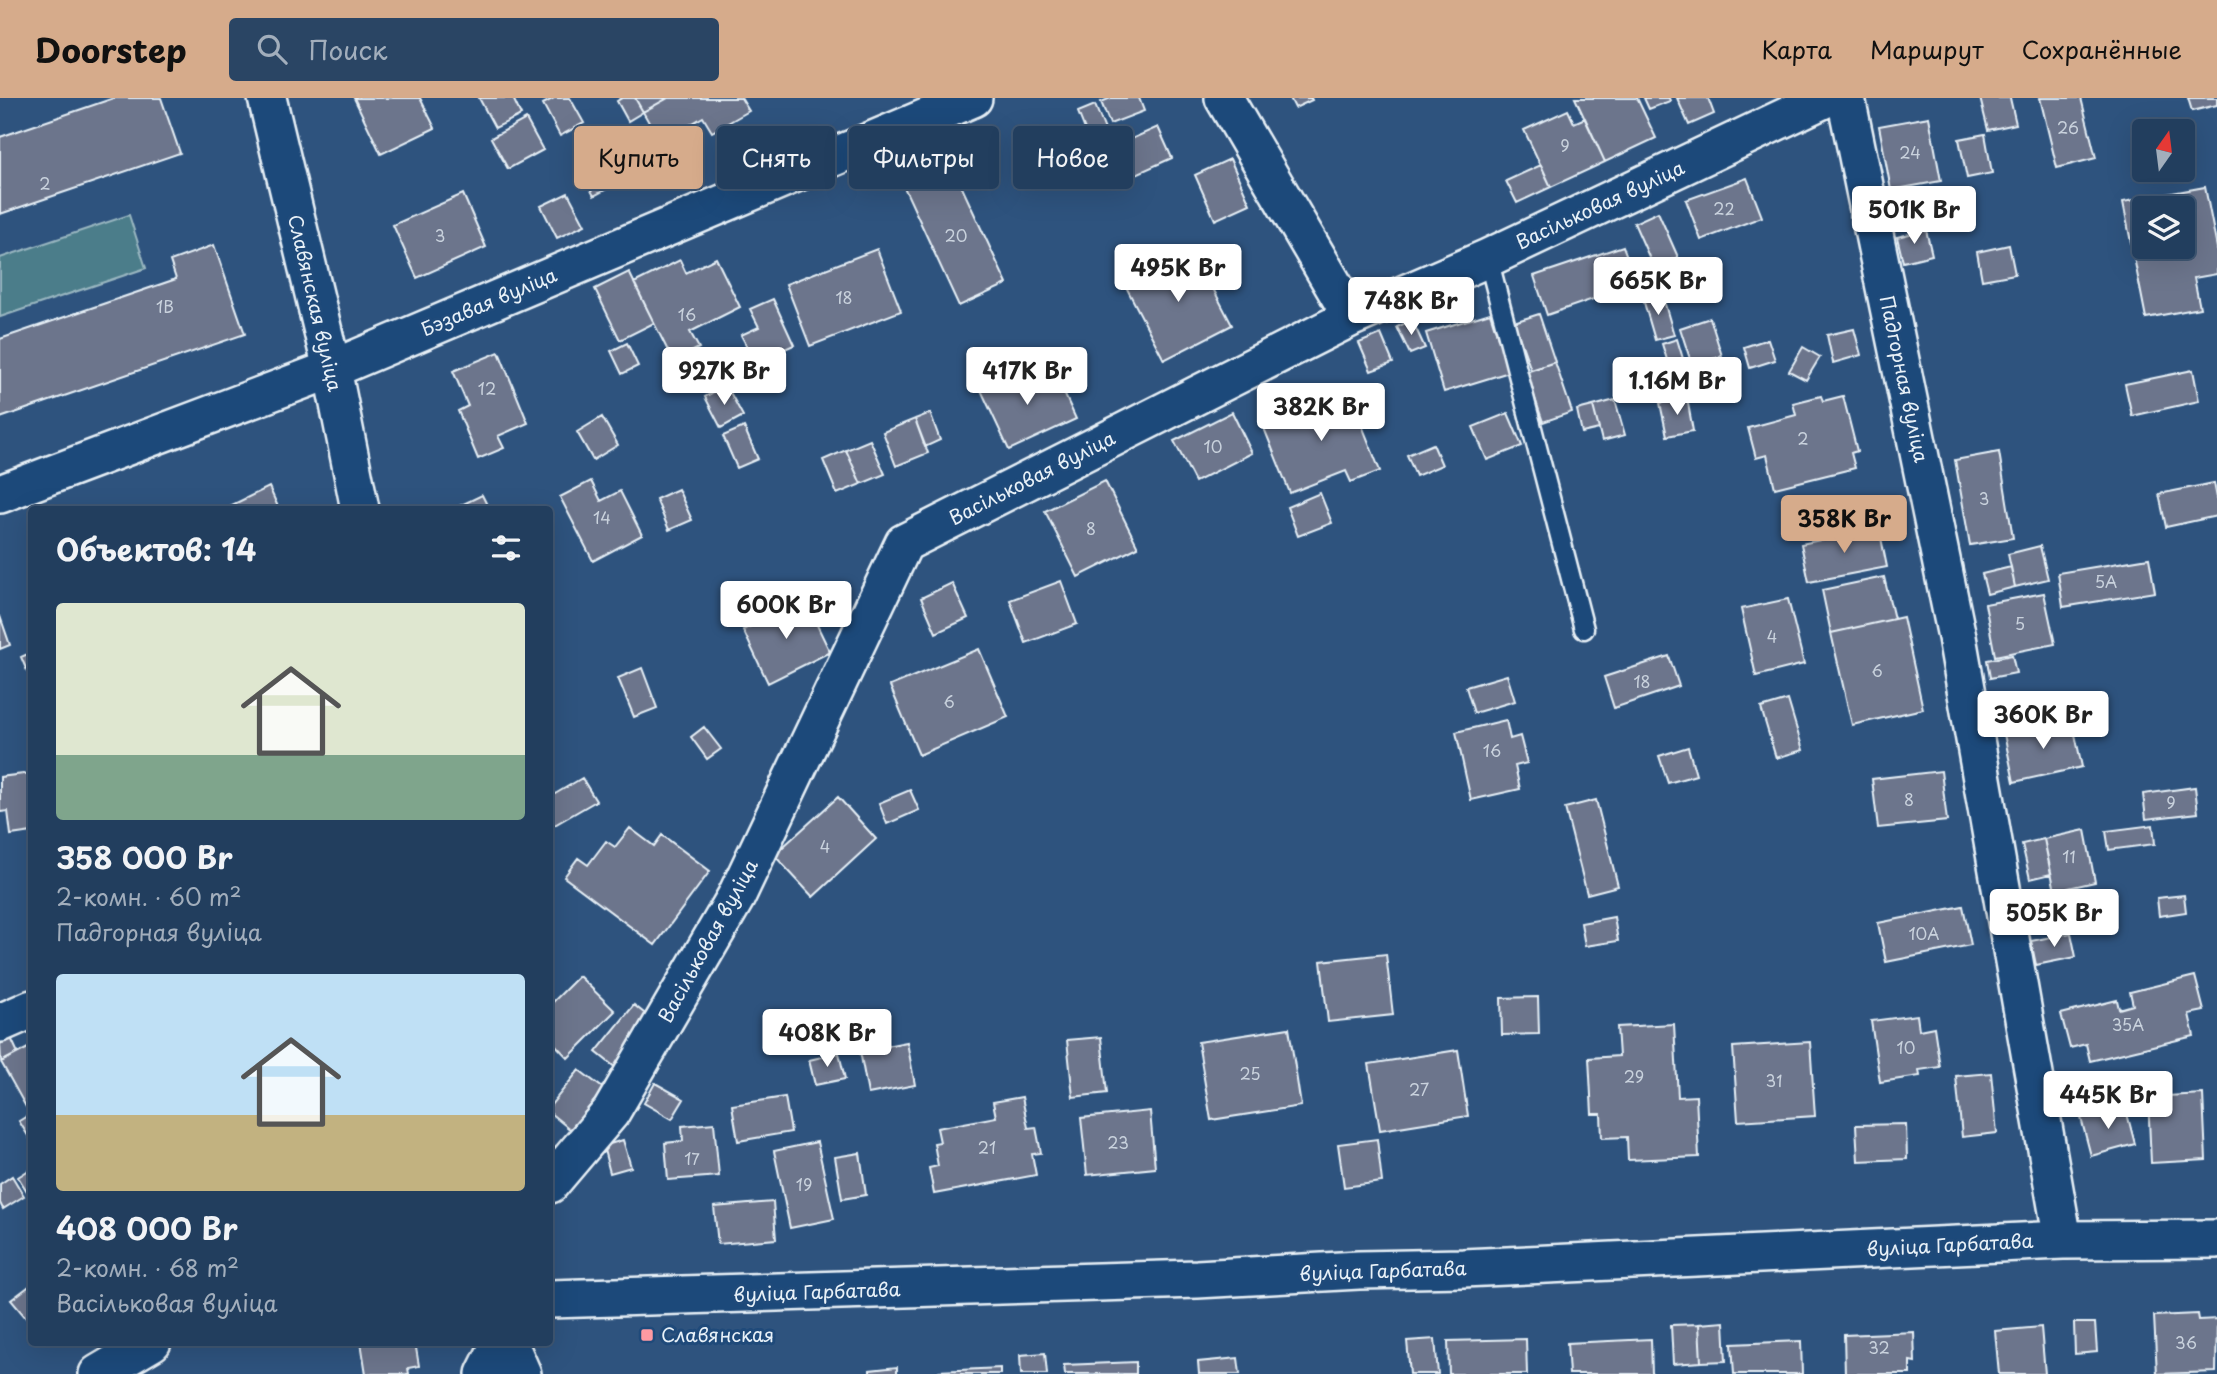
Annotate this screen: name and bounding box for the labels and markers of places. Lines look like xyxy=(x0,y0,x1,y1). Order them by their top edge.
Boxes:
pin: 501K Br xyxy=(1849,186,1979,246)
pin: 495K Br xyxy=(1113,244,1243,304)
pin: 665K Br xyxy=(1593,258,1723,317)
pin: 748K Br xyxy=(1346,278,1476,337)
pin: 927K Br xyxy=(659,348,789,407)
pin: 417K Br xyxy=(962,348,1092,407)
pin: 1.16M Br xyxy=(1605,358,1749,417)
pin: 382K Br xyxy=(1256,384,1386,443)
pin: 358K Br xyxy=(1779,496,1909,555)
pin: 600K Br xyxy=(721,582,851,641)
pin: 360K Br xyxy=(1978,692,2108,751)
pin: 505K Br xyxy=(1989,890,2119,949)
pin: 408K Br xyxy=(762,1010,892,1069)
pin: 445K Br xyxy=(2043,1072,2173,1131)
place label: Славянская xyxy=(661,1320,774,1348)
marker: Славянская xyxy=(639,1327,655,1343)

